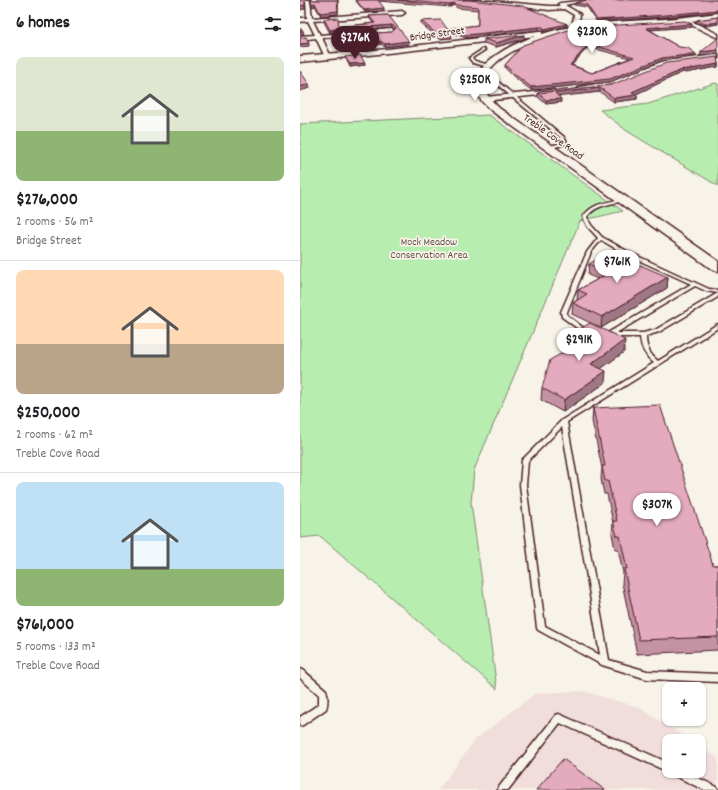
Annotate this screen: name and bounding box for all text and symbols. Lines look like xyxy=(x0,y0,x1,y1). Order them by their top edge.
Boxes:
text: 6 homes xyxy=(16,12,70,36)
icon: filters xyxy=(262,13,284,35)
pin: $230K xyxy=(564,20,620,54)
street label: Bridge Street xyxy=(409,23,466,47)
text: $230K xyxy=(576,23,608,42)
pin: $276K xyxy=(327,26,383,60)
text: $276K xyxy=(340,29,370,48)
pin: $250K xyxy=(447,68,503,102)
text: $250K xyxy=(459,71,491,90)
icon: home xyxy=(114,83,186,155)
street label: Treble Cove Road xyxy=(519,111,586,165)
text: $276,000 xyxy=(16,189,78,213)
text: 2 rooms · 56 m² xyxy=(16,213,93,232)
text: Bridge Street xyxy=(16,232,81,251)
park label: Mock Meadow Conservation Area xyxy=(390,235,469,264)
pin: $761K xyxy=(589,250,645,284)
text: $761K xyxy=(604,253,630,272)
icon: home xyxy=(114,296,186,368)
pin: $291K xyxy=(551,328,607,362)
text: $291K xyxy=(565,331,593,350)
text: $250,000 xyxy=(16,402,80,426)
text: 2 rooms · 62 m² xyxy=(16,426,93,445)
text: Treble Cove Road xyxy=(16,445,100,464)
pin: $307K xyxy=(629,493,685,527)
text: $307K xyxy=(642,496,672,515)
icon: home xyxy=(114,508,186,580)
text: $761,000 xyxy=(16,614,74,638)
text: 5 rooms · 133 m² xyxy=(16,638,96,657)
text: Treble Cove Road xyxy=(16,657,100,676)
map controls xyxy=(662,682,706,778)
button: + xyxy=(662,682,706,726)
button: − xyxy=(662,734,706,778)

